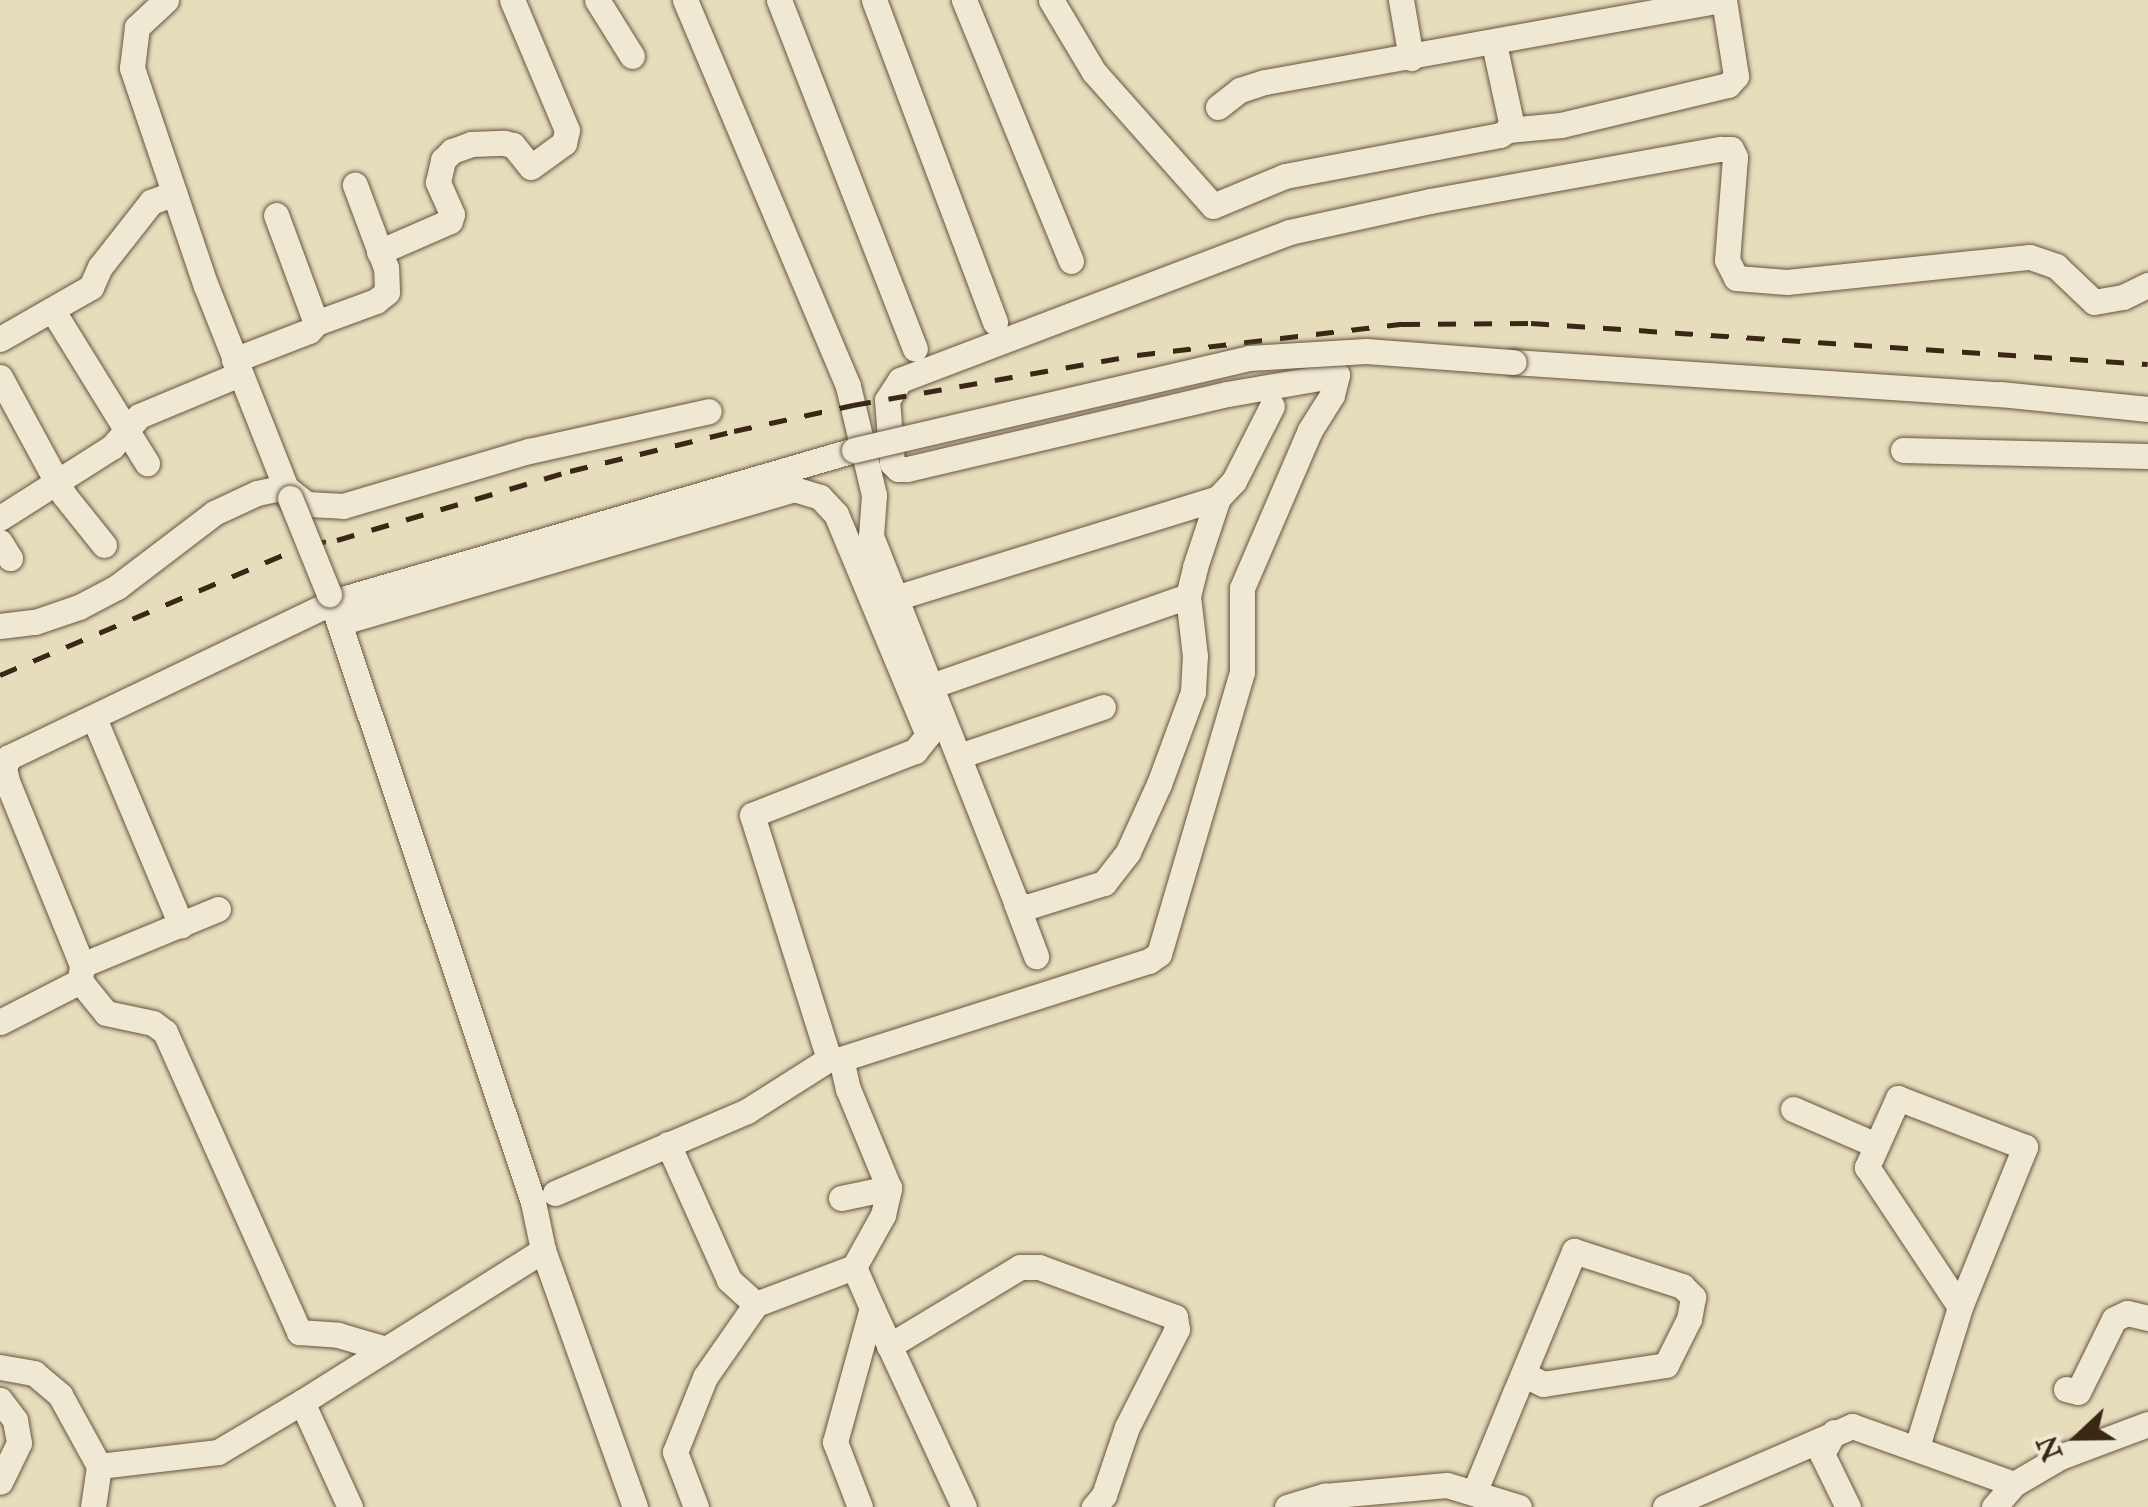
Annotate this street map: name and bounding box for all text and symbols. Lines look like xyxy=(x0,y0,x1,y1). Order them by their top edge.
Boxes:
north arrow xyxy=(2028,1387,2128,1487)
text: N xyxy=(2029,1431,2070,1466)

